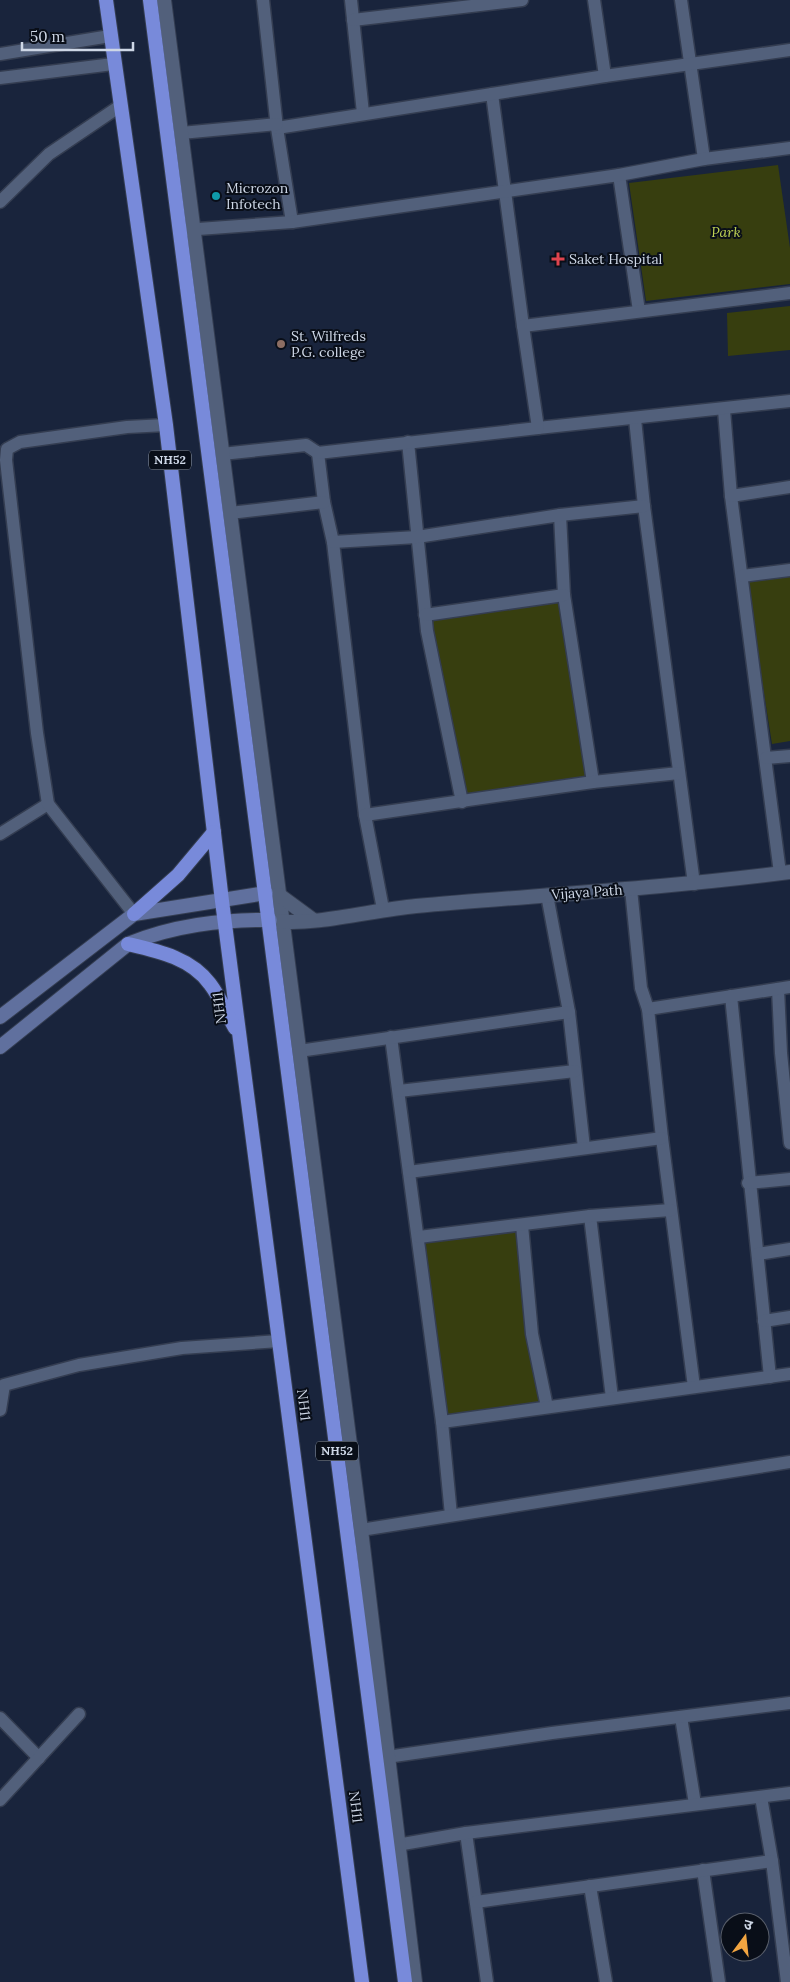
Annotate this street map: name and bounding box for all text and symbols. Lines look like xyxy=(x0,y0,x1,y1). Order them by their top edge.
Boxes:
scale bar xyxy=(22,20,134,52)
text: 50 m xyxy=(30,27,65,46)
place label: Microzon Infotech xyxy=(226,179,289,213)
marker: Microzon Infotech xyxy=(210,190,222,202)
park label: Park xyxy=(711,223,741,241)
place label: Saket Hospital xyxy=(569,250,663,268)
marker: Saket Hospital xyxy=(551,252,565,266)
place label: St. Wilfreds P.G. college xyxy=(291,327,366,361)
marker: St. Wilfreds P.G. college xyxy=(275,338,287,350)
road number: NH52 xyxy=(149,450,191,470)
street label: Vijaya Path xyxy=(550,881,623,904)
street label: NH11 xyxy=(208,991,230,1025)
street label: NH11 xyxy=(293,1388,315,1422)
road number: NH52 xyxy=(316,1442,358,1460)
street label: NH11 xyxy=(345,1790,367,1824)
north arrow xyxy=(720,1912,770,1962)
text: उ xyxy=(742,1915,755,1934)

